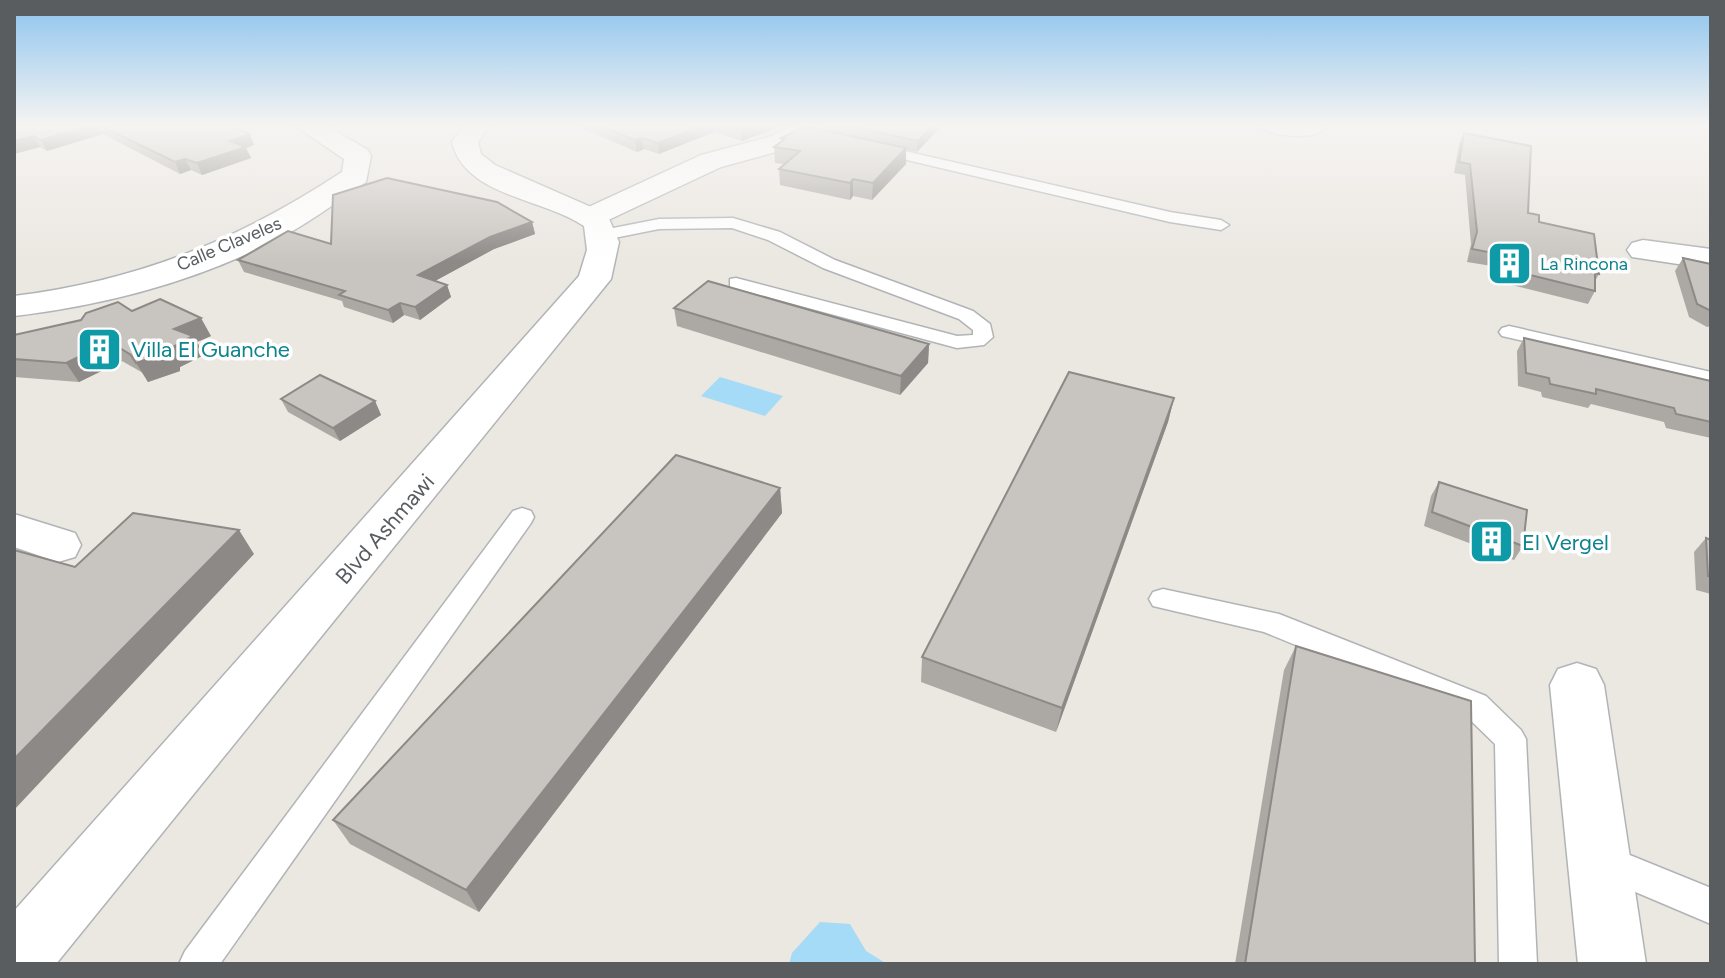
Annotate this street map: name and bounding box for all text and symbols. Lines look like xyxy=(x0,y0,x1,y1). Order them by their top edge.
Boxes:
street label: Calle Claveles xyxy=(173,212,285,276)
building icon: La Rincona xyxy=(1485,240,1533,288)
place label: La Rincona xyxy=(1540,253,1628,275)
building icon: Villa El Guanche xyxy=(76,325,124,373)
place label: Villa El Guanche xyxy=(131,336,290,363)
street label: Blvd Ashmawi xyxy=(330,468,440,590)
building icon: El Vergel xyxy=(1467,518,1515,566)
place label: El Vergel xyxy=(1522,529,1609,556)

